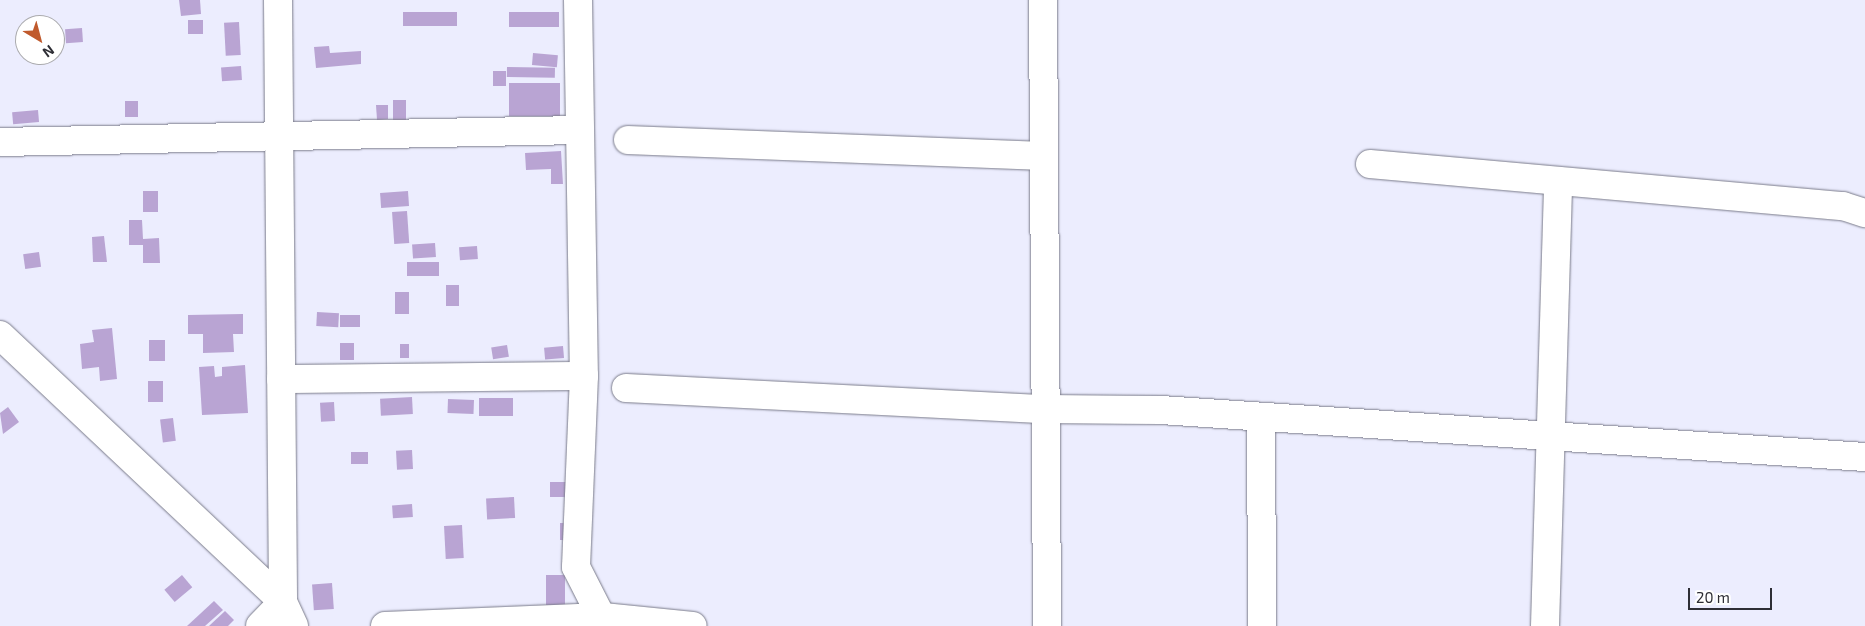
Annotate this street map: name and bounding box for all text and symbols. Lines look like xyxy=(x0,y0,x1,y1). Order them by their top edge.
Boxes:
north arrow xyxy=(15,15,65,65)
text: N xyxy=(40,42,58,61)
scale bar xyxy=(1690,578,1774,610)
text: 20 m xyxy=(1696,588,1730,606)

